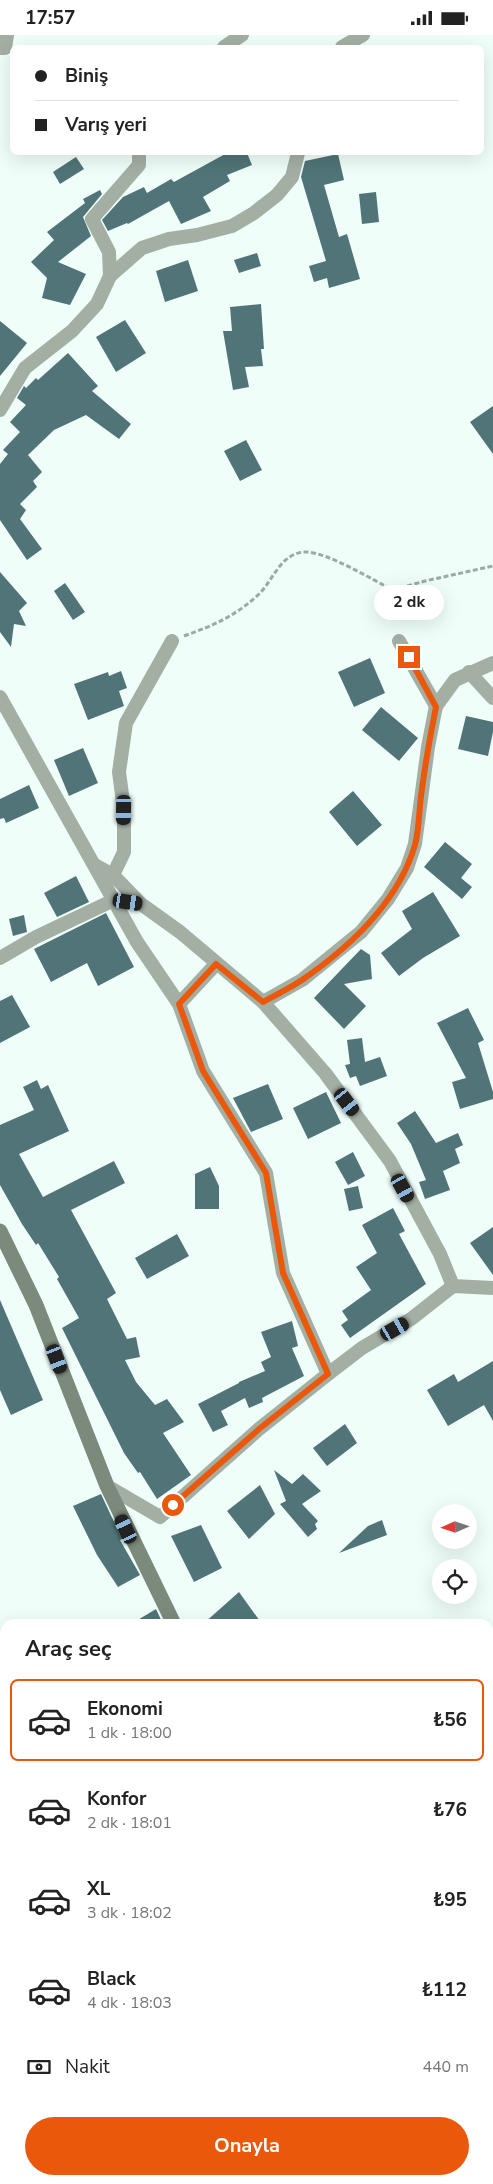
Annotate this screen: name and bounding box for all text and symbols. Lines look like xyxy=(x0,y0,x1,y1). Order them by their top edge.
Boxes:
text: 17:57 xyxy=(25,5,75,31)
text: Biniş xyxy=(65,63,108,89)
text: Varış yeri xyxy=(65,112,147,138)
callout: 2 dk xyxy=(374,585,444,619)
text: 2 dk xyxy=(393,591,425,613)
route end xyxy=(398,646,420,668)
car xyxy=(116,795,131,825)
car xyxy=(112,892,143,912)
car xyxy=(331,1086,362,1118)
car xyxy=(389,1171,416,1205)
car xyxy=(378,1315,411,1343)
car xyxy=(44,1342,69,1376)
route start xyxy=(162,1494,184,1516)
north arrow xyxy=(432,1504,478,1549)
map controls xyxy=(432,1504,477,1604)
car xyxy=(112,1512,139,1546)
button: locate xyxy=(432,1559,477,1604)
text: Araç seç xyxy=(25,1634,111,1664)
text: Ekonomi xyxy=(87,1696,163,1722)
icon: car xyxy=(27,1698,72,1743)
text: ₺56 xyxy=(433,1707,467,1733)
text: 1 dk · 18:00 xyxy=(87,1722,172,1744)
text: Konfor xyxy=(87,1786,147,1812)
icon: car xyxy=(27,1788,72,1833)
text: ₺76 xyxy=(433,1797,467,1823)
text: 2 dk · 18:01 xyxy=(87,1812,172,1834)
text: XL xyxy=(87,1876,110,1902)
icon: car xyxy=(27,1878,72,1923)
text: ₺95 xyxy=(433,1887,467,1913)
text: 3 dk · 18:02 xyxy=(87,1902,172,1924)
text: Black xyxy=(87,1966,136,1992)
icon: car xyxy=(27,1968,72,2013)
text: ₺112 xyxy=(421,1977,467,2003)
text: 4 dk · 18:03 xyxy=(87,1992,172,2014)
icon: cash xyxy=(25,2053,53,2081)
text: Nakit xyxy=(65,2054,110,2080)
text: 440 m xyxy=(422,2056,469,2078)
button: Onayla xyxy=(25,2117,469,2175)

